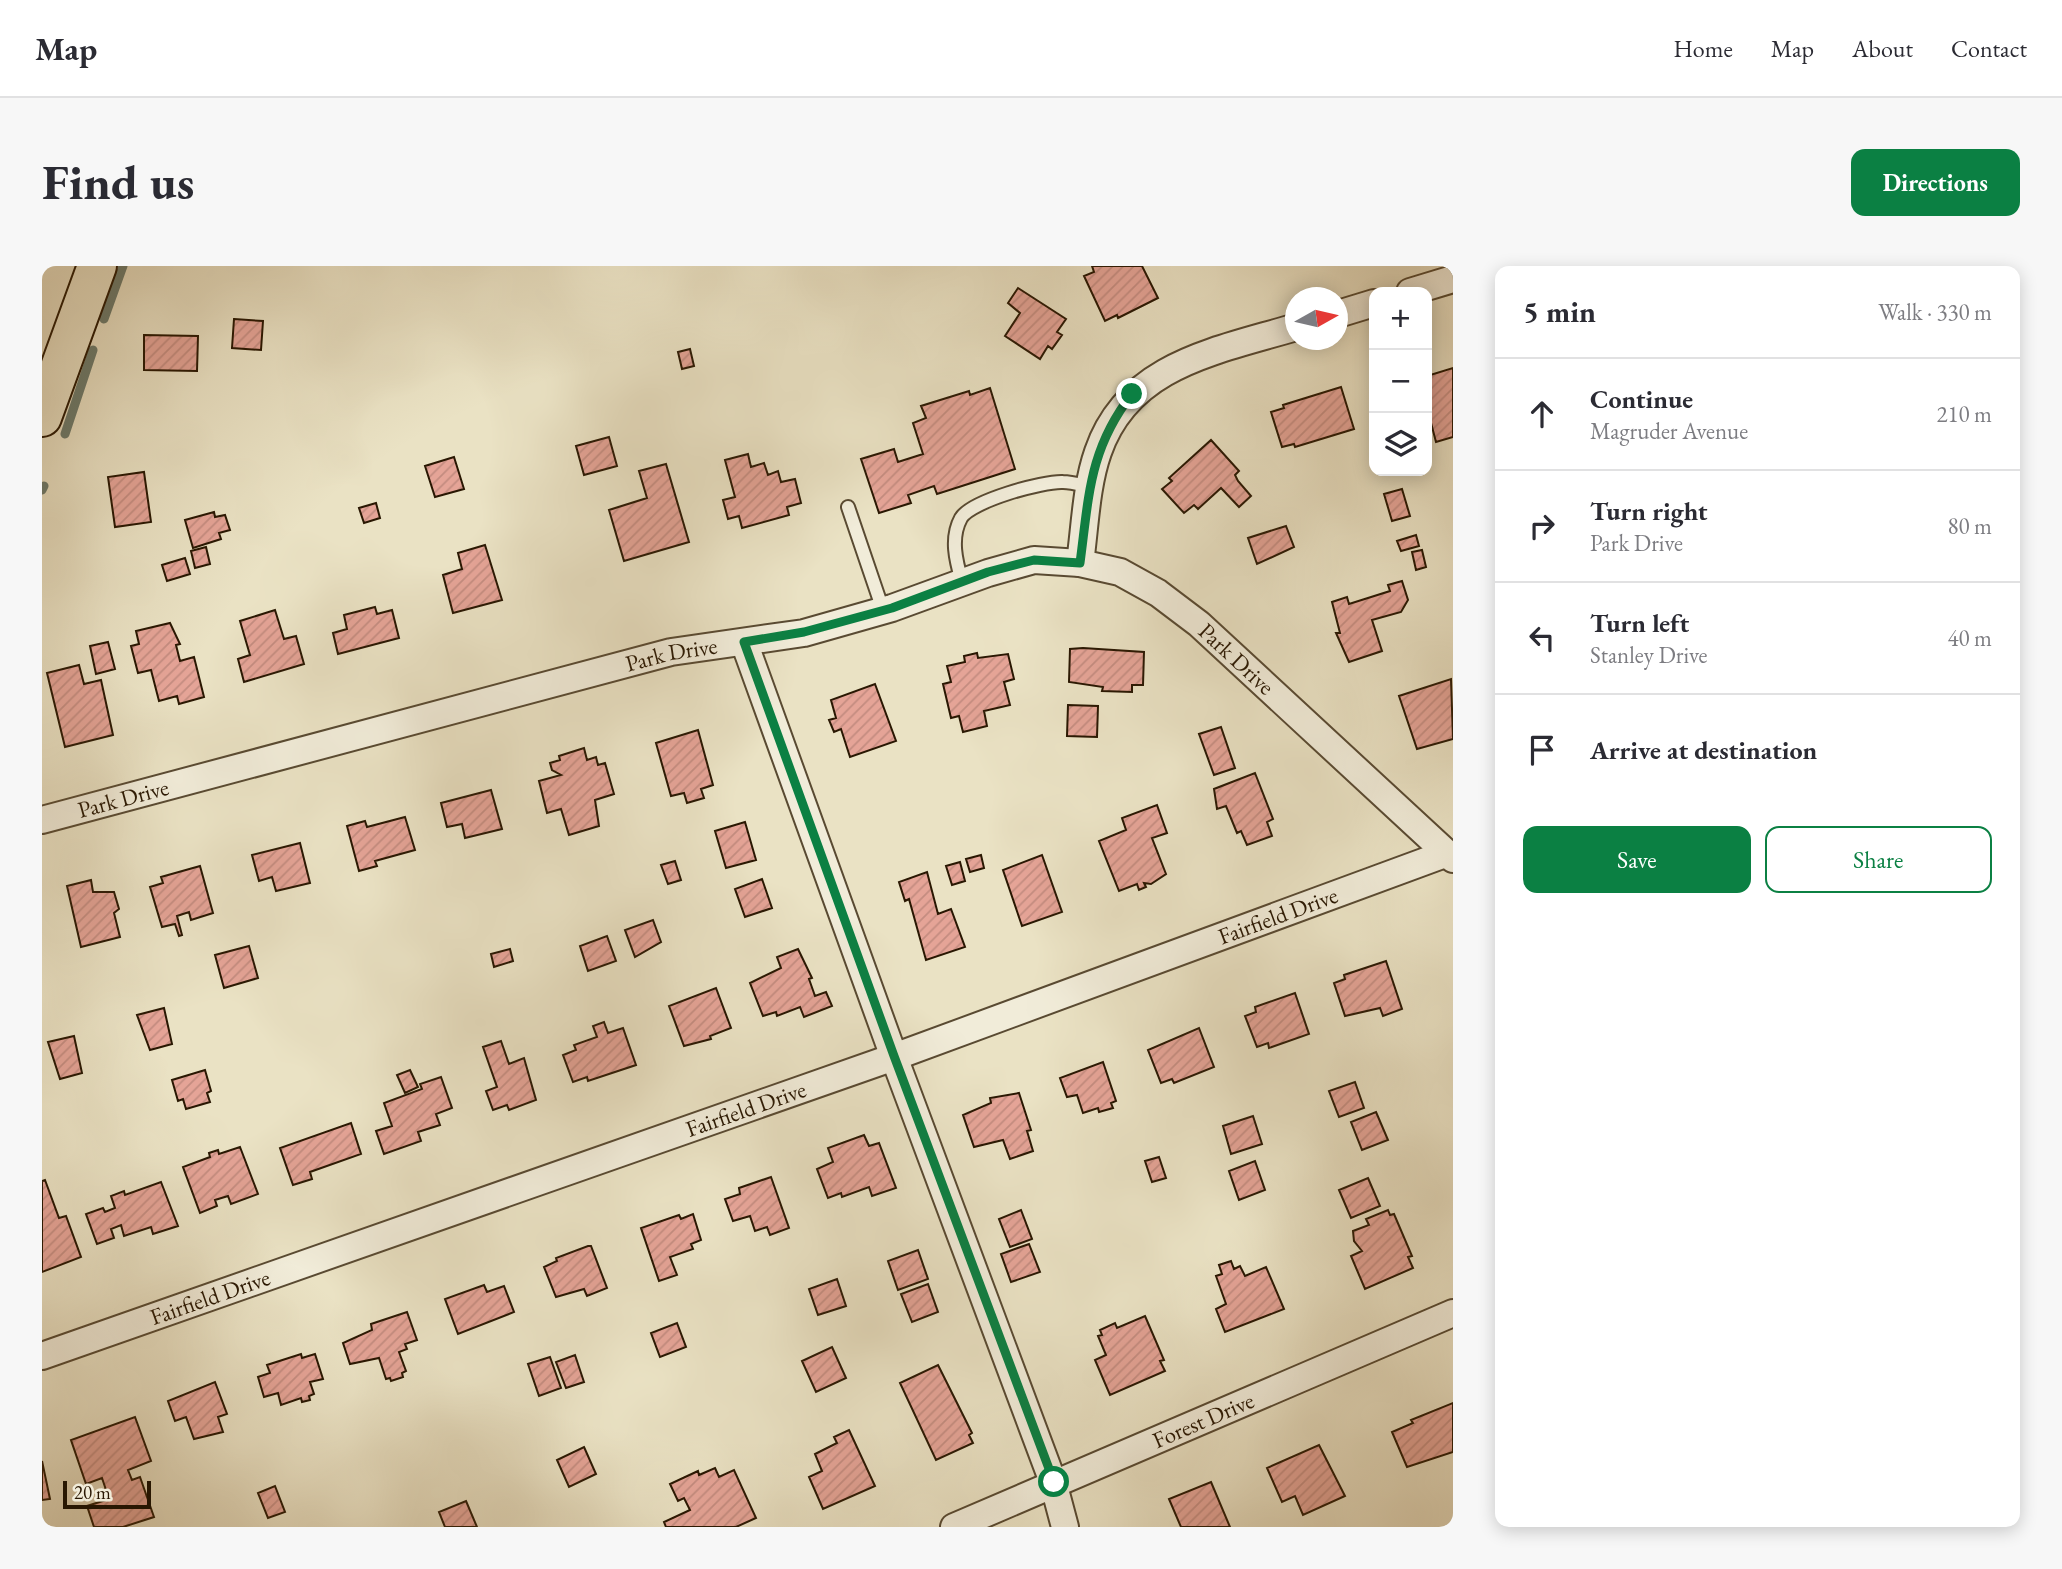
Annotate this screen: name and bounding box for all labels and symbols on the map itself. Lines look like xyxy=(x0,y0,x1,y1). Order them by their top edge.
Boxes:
north arrow xyxy=(1285,287,1348,350)
route end xyxy=(1116,378,1147,409)
street label: Park Drive xyxy=(1192,616,1281,701)
street label: Park Drive xyxy=(622,631,719,679)
street label: Park Drive xyxy=(74,772,172,825)
street label: Fairfield Drive xyxy=(1214,880,1342,951)
street label: Fairfield Drive xyxy=(682,1074,810,1144)
street label: Fairfield Drive xyxy=(146,1262,274,1332)
street label: Forest Drive xyxy=(1148,1385,1258,1455)
route start xyxy=(1038,1466,1069,1497)
scale bar xyxy=(63,1478,150,1510)

